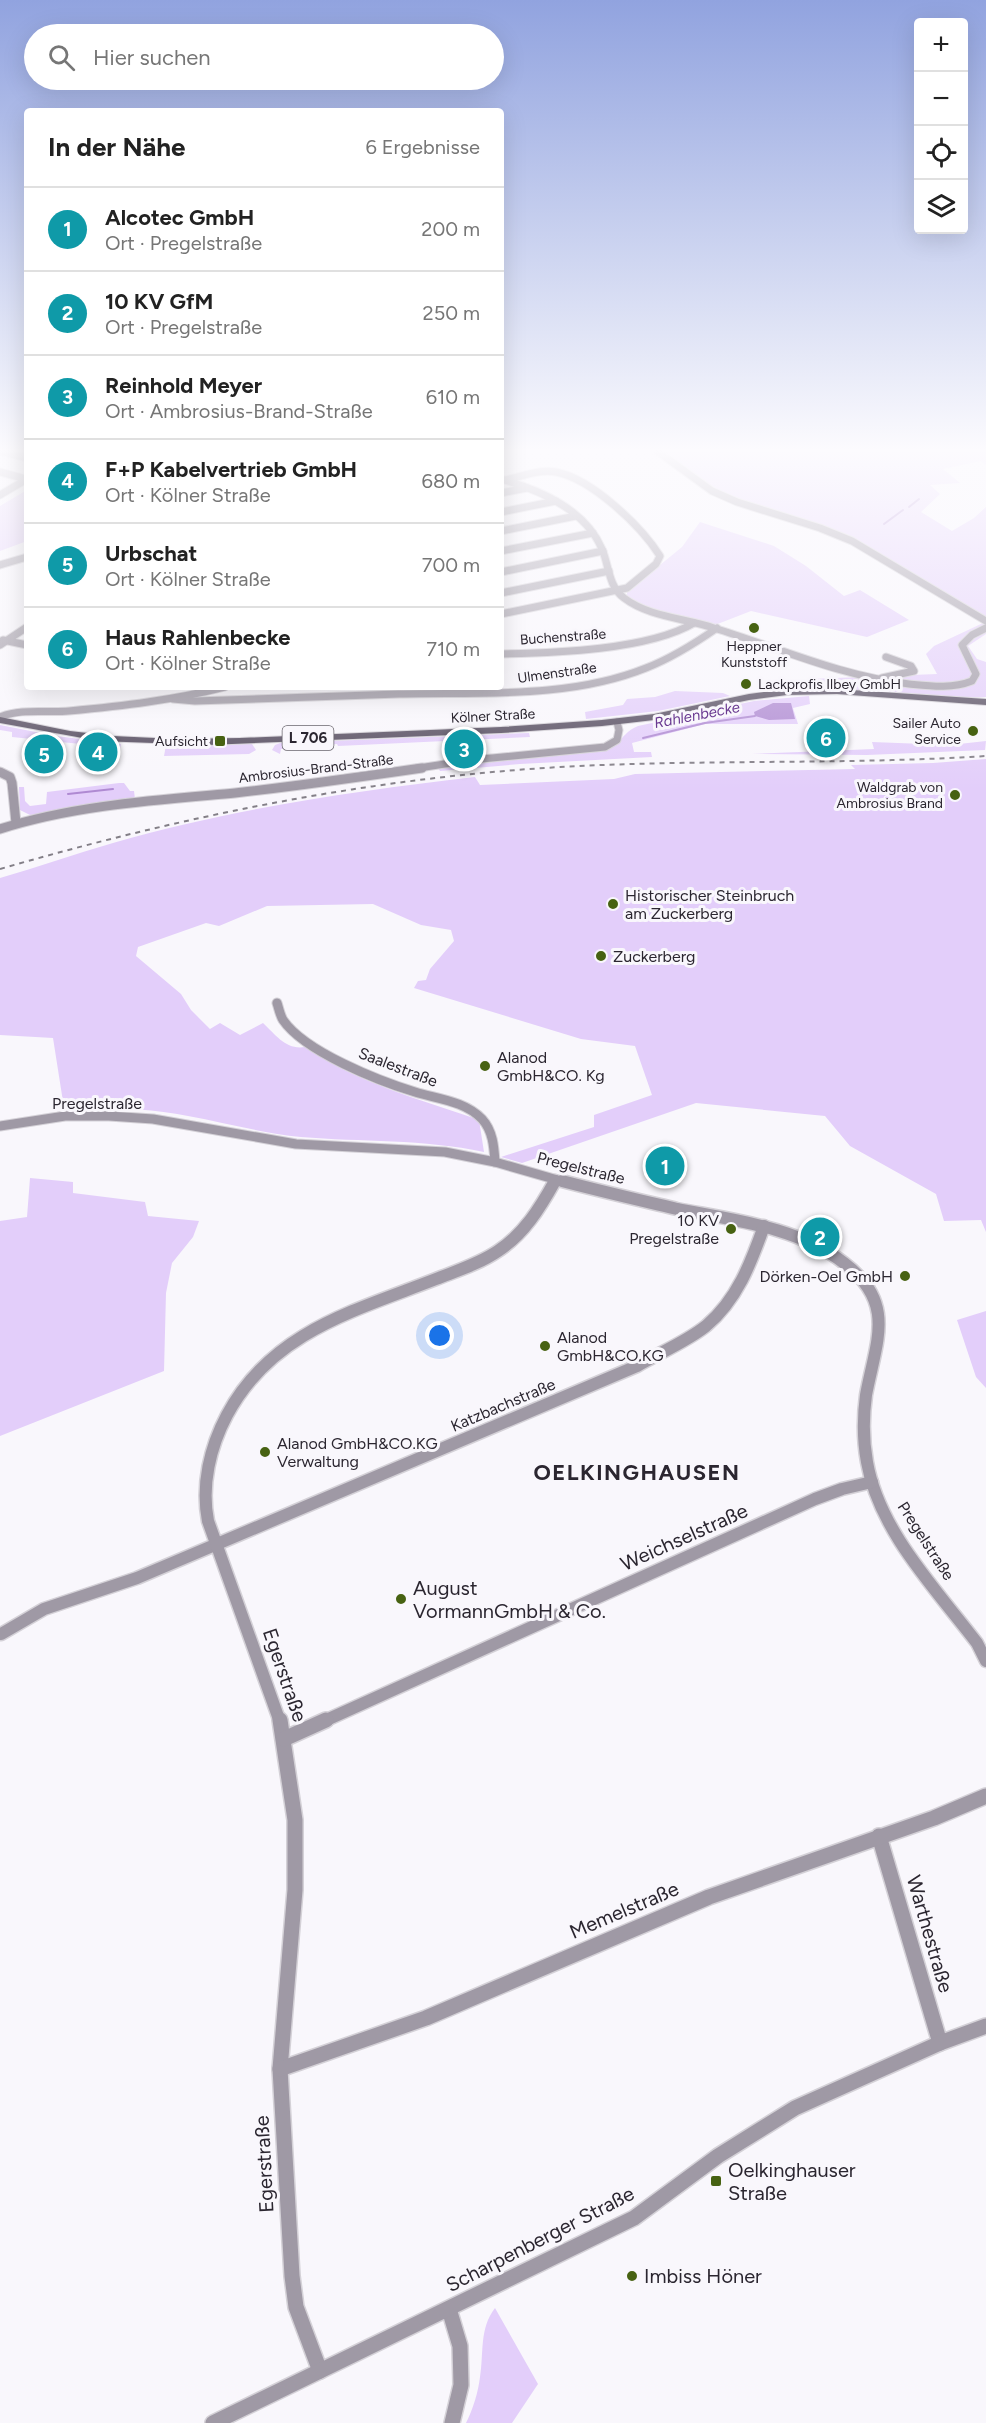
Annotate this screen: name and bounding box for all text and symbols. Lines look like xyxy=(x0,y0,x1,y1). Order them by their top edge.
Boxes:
map controls xyxy=(914,18,968,234)
button: + xyxy=(914,18,968,72)
search box xyxy=(24,24,504,90)
icon: search xyxy=(45,41,78,74)
text: Hier suchen xyxy=(93,44,211,71)
button: − xyxy=(914,72,968,126)
button: locate xyxy=(914,126,968,180)
text: In der Nähe xyxy=(48,131,185,163)
text: 6 Ergebnisse xyxy=(365,135,480,159)
button: layers xyxy=(914,180,968,234)
text: Alcotec GmbH xyxy=(105,204,254,231)
text: 1 xyxy=(63,217,72,241)
text: 200 m xyxy=(421,217,480,241)
text: Ort · Pregelstraße xyxy=(105,231,262,255)
text: 10 KV GfM xyxy=(105,288,213,315)
text: 2 xyxy=(62,301,73,325)
text: 250 m xyxy=(423,301,480,325)
text: Ort · Pregelstraße xyxy=(105,315,262,339)
text: Reinhold Meyer xyxy=(105,372,262,399)
text: 3 xyxy=(62,385,73,409)
text: 610 m xyxy=(426,385,480,409)
text: Ort · Ambrosius-Brand-Straße xyxy=(105,399,373,423)
text: F+P Kabelvertrieb GmbH xyxy=(105,456,357,483)
text: 4 xyxy=(61,469,74,493)
text: 680 m xyxy=(422,469,480,493)
text: Ort · Kölner Straße xyxy=(105,483,271,507)
text: Urbschat xyxy=(105,540,197,567)
text: 5 xyxy=(62,553,73,577)
text: 700 m xyxy=(422,553,480,577)
text: Ort · Kölner Straße xyxy=(105,567,271,591)
marker: Heppner Kunststoff xyxy=(747,621,761,635)
text: Haus Rahlenbecke xyxy=(105,624,291,651)
street label: Buchenstraße xyxy=(519,625,607,648)
text: 6 xyxy=(62,637,73,661)
text: 710 m xyxy=(426,637,480,661)
place label: Heppner Kunststoff xyxy=(721,638,788,671)
text: Ort · Kölner Straße xyxy=(105,651,271,675)
street label: Ulmenstraße xyxy=(516,659,598,687)
place label: Lackprofis Ilbey GmbH xyxy=(758,676,901,693)
marker: Lackprofis Ilbey GmbH xyxy=(739,677,753,691)
water label: Rahlenbecke xyxy=(653,698,741,732)
street label: Kölner Straße xyxy=(450,705,536,727)
place label: Sailer Auto Service xyxy=(892,715,961,748)
pin: 6 xyxy=(806,716,846,760)
marker: Sailer Auto Service xyxy=(966,724,980,738)
road number: L 706 xyxy=(282,726,334,750)
pin: 3 xyxy=(444,726,484,771)
pin: 4 xyxy=(78,730,118,774)
pin: 5 xyxy=(24,732,63,777)
place label: Aufsicht xyxy=(155,733,208,750)
marker: Aufsicht xyxy=(213,734,227,748)
street label: Ambrosius-Brand-Straße xyxy=(238,751,395,787)
place label: Waldgrab von Ambrosius Brand xyxy=(837,779,943,812)
marker: Waldgrab von Ambrosius Brand xyxy=(948,788,962,802)
place label: Historischer Steinbruch am Zuckerberg xyxy=(625,886,794,923)
marker: Historischer Steinbruch am Zuckerberg xyxy=(606,897,620,911)
place label: Zuckerberg xyxy=(613,947,695,966)
marker: Zuckerberg xyxy=(594,949,608,963)
street label: Saalestraße xyxy=(356,1043,441,1091)
place label: Alanod GmbH&CO. Kg xyxy=(497,1048,605,1085)
marker: Alanod GmbH&CO. Kg xyxy=(478,1059,492,1073)
street label: Pregelstraße xyxy=(52,1094,142,1113)
pin: 1 xyxy=(646,1144,684,1188)
street label: Pregelstraße xyxy=(535,1148,627,1188)
place label: 10 KV Pregelstraße xyxy=(629,1211,719,1248)
pin: 2 xyxy=(800,1214,840,1260)
marker: 10 KV Pregelstraße xyxy=(724,1222,738,1236)
place label: Dörken-Oel GmbH xyxy=(760,1267,893,1286)
marker: Dörken-Oel GmbH xyxy=(898,1269,912,1283)
your location xyxy=(425,1321,454,1350)
place label: Alanod GmbH&CO.KG xyxy=(557,1328,664,1365)
marker: Alanod GmbH&CO.KG xyxy=(538,1339,552,1353)
street label: Katzbachstraße xyxy=(448,1374,558,1436)
place label: Alanod GmbH&CO.KG Verwaltung xyxy=(277,1434,438,1471)
marker: Alanod GmbH&CO.KG Verwaltung xyxy=(258,1445,272,1459)
district label: OELKINGHAUSEN xyxy=(534,1459,740,1486)
street label: Weichselstraße xyxy=(617,1498,751,1576)
street label: Pregelstraße xyxy=(894,1498,959,1584)
place label: August VormannGmbH & Co. xyxy=(413,1576,606,1623)
marker: August VormannGmbH & Co. xyxy=(394,1592,408,1606)
street label: Egerstraße xyxy=(258,1625,312,1725)
street label: Warthestraße xyxy=(902,1873,958,1996)
street label: Memelstraße xyxy=(566,1876,682,1944)
street label: Egerstraße xyxy=(249,2115,279,2213)
place label: Oelkinghauser Straße xyxy=(728,2158,856,2205)
marker: Oelkinghauser Straße xyxy=(709,2174,723,2188)
street label: Scharpenberger Straße xyxy=(442,2181,638,2297)
place label: Imbiss Höner xyxy=(644,2264,762,2288)
marker: Imbiss Höner xyxy=(625,2269,639,2283)

